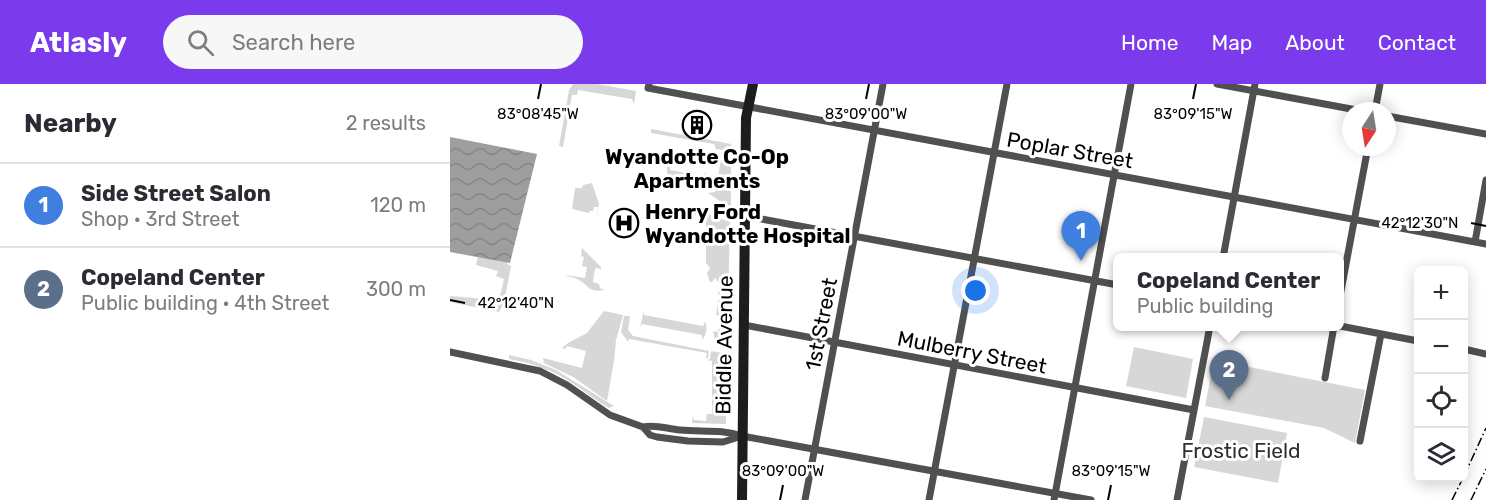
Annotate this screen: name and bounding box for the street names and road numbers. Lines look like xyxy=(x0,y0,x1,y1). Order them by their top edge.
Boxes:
street label: Poplar Street xyxy=(1005,127,1135,173)
street label: Biddle Avenue xyxy=(710,275,738,415)
street label: 1st Street xyxy=(800,276,842,372)
street label: Mulberry Street xyxy=(895,325,1049,379)

